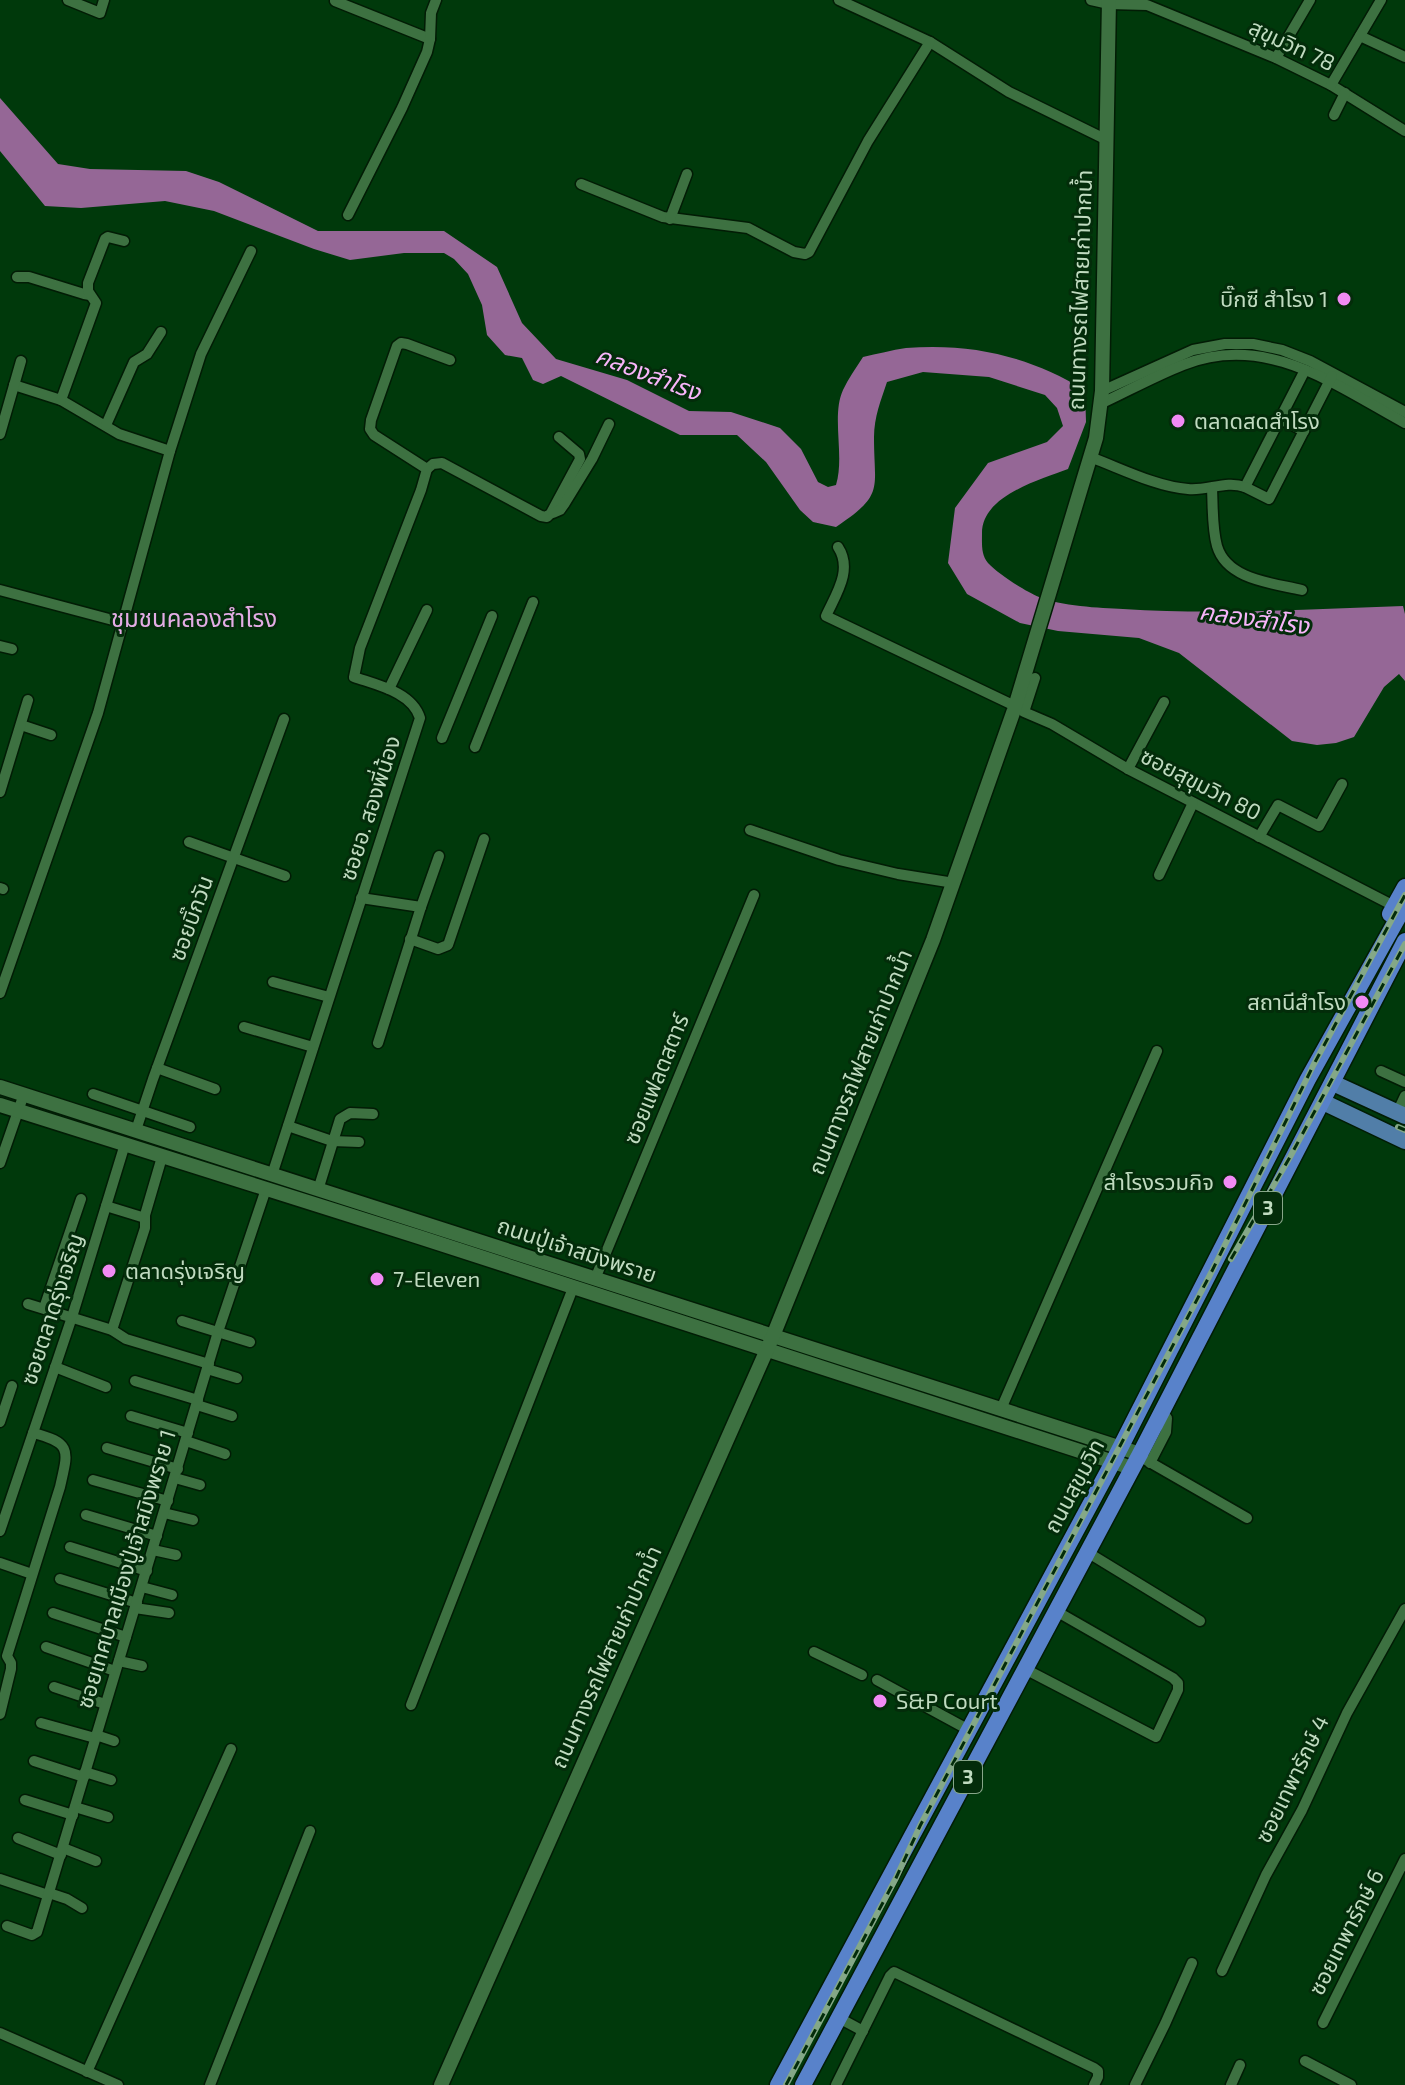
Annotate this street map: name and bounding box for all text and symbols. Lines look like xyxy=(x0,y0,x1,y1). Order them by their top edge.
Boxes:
street label: สุขุมวิท 78 xyxy=(1244,13,1340,77)
street label: ถนนทางรถไฟสายเก่าปากน้ำ xyxy=(1061,169,1096,411)
place label: บิ๊กซี สำโรง 1 xyxy=(1220,285,1328,311)
marker: บิ๊กซี สำโรง 1 xyxy=(1335,290,1353,308)
water label: คลองสำโรง xyxy=(592,339,706,406)
place label: ตลาดสดสำโรง xyxy=(1194,407,1320,433)
marker: ตลาดสดสำโรง xyxy=(1169,412,1187,430)
water label: คลองสำโรง xyxy=(1198,595,1312,640)
district label: ชุมชนคลองสำโรง xyxy=(111,603,277,634)
street label: ซอยอ. สองพี่น้อง xyxy=(332,732,405,883)
street label: ซอยสุขุมวิท 80 xyxy=(1136,742,1266,826)
street label: ซอยบิ๊กวัน xyxy=(163,872,217,964)
street label: ถนนทางรถไฟสายเก่าปากน้ำ xyxy=(801,945,916,1178)
place label: สถานีสำโรง xyxy=(1247,988,1346,1014)
marker: สถานีสำโรง xyxy=(1353,993,1371,1011)
street label: ซอยแฟลตสตาร์ xyxy=(617,1009,693,1147)
place label: สำโรงรวมกิจ xyxy=(1103,1168,1214,1194)
marker: สำโรงรวมกิจ xyxy=(1221,1173,1239,1191)
road number: 3 xyxy=(1254,1192,1282,1224)
street label: ถนนปู่เจ้าสมิงพราย xyxy=(494,1211,660,1289)
street label: ซอยตลาดรุ่งเจริญ xyxy=(14,1230,90,1388)
place label: ตลาดรุ่งเจริญ xyxy=(125,1257,245,1285)
marker: ตลาดรุ่งเจริญ xyxy=(100,1262,118,1280)
place label: 7-Eleven xyxy=(393,1265,480,1291)
marker: 7-Eleven xyxy=(368,1270,386,1288)
street label: ซอยเทศบาลเมืองปู่เจ้าสมิงพราย 1 xyxy=(70,1426,182,1712)
street label: ถนนสุขุมวิท xyxy=(1038,1434,1110,1538)
street label: ถนนทางรถไฟสายเก่าปากน้ำ xyxy=(543,1541,666,1772)
place label: S&P Court xyxy=(896,1687,998,1713)
marker: S&P Court xyxy=(871,1692,889,1710)
street label: ซอยเทพารักษ์ 4 xyxy=(1249,1711,1333,1847)
road number: 3 xyxy=(954,1761,982,1793)
street label: ซอยเทพารักษ์ 6 xyxy=(1302,1864,1388,1999)

